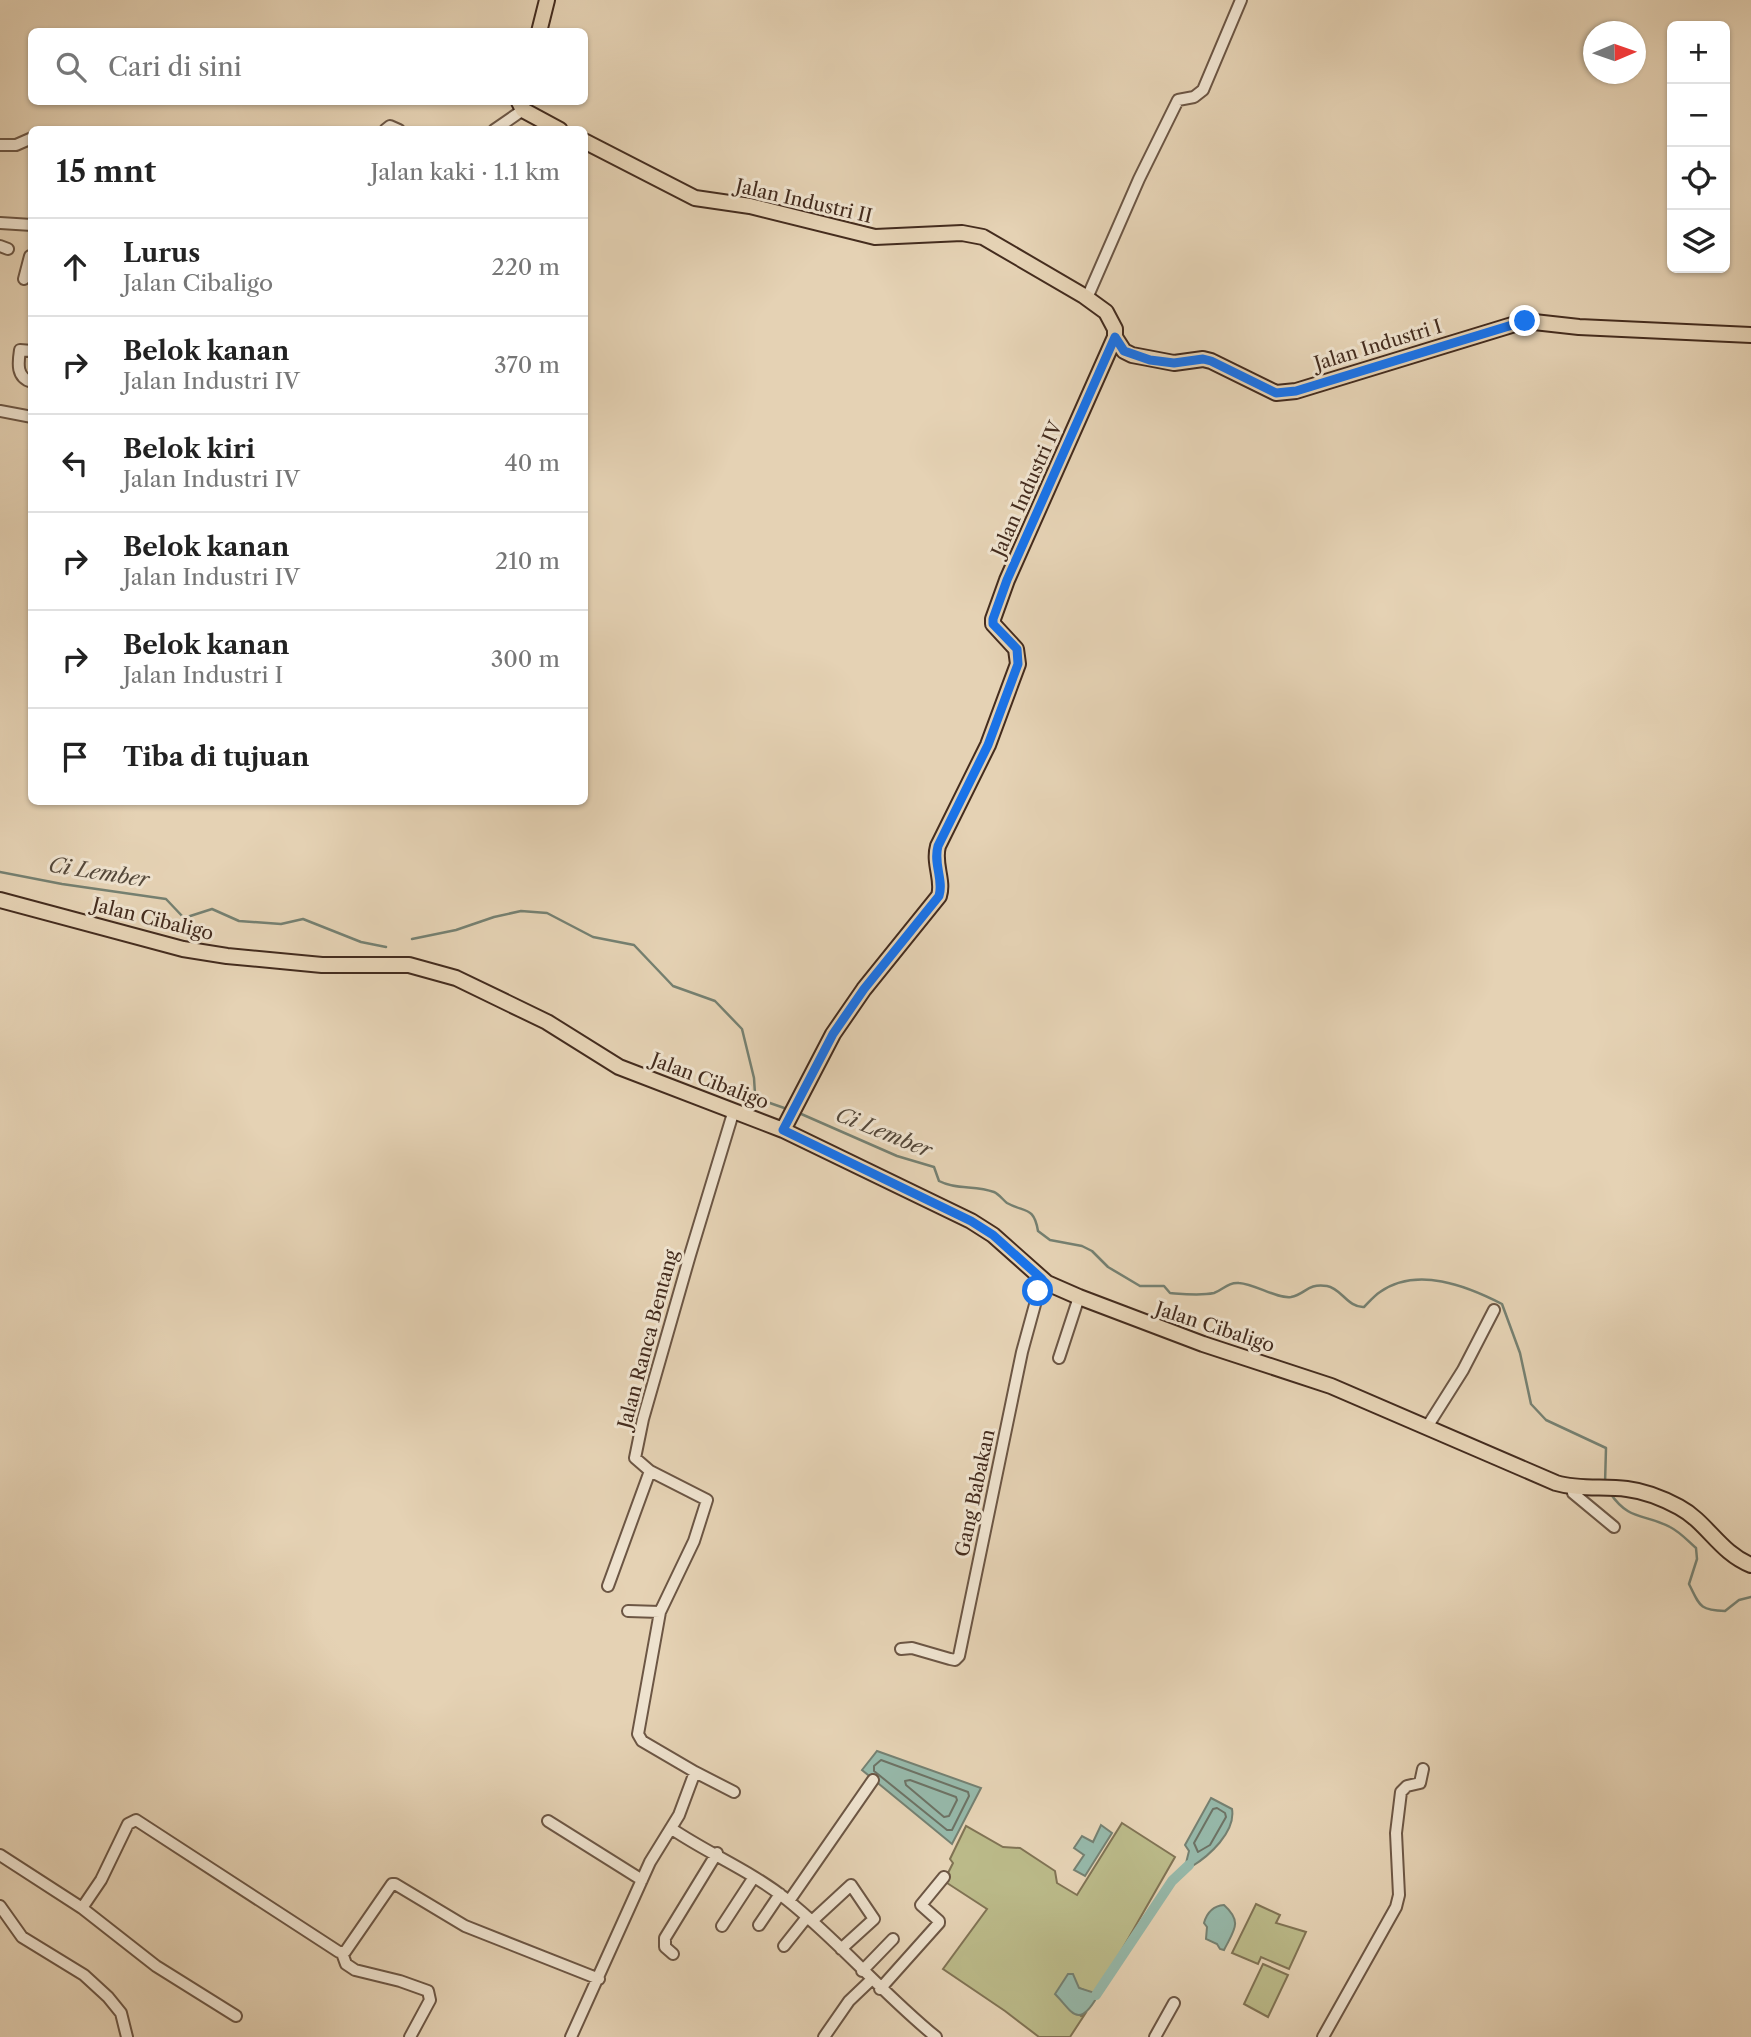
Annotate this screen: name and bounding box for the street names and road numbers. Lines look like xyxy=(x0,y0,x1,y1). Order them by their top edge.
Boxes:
street label: Jalan Industri II xyxy=(731,173,875,228)
street label: Jalan Industri I xyxy=(1308,315,1445,376)
street label: Jalan Industri IV xyxy=(986,416,1068,563)
street label: Jalan Cibaligo xyxy=(87,892,216,945)
street label: Jalan Cibaligo xyxy=(645,1047,772,1114)
street label: Jalan Ranca Bentang xyxy=(612,1246,683,1434)
street label: Jalan Cibaligo xyxy=(1150,1296,1278,1357)
street label: Gang Babakan xyxy=(950,1427,1000,1559)

